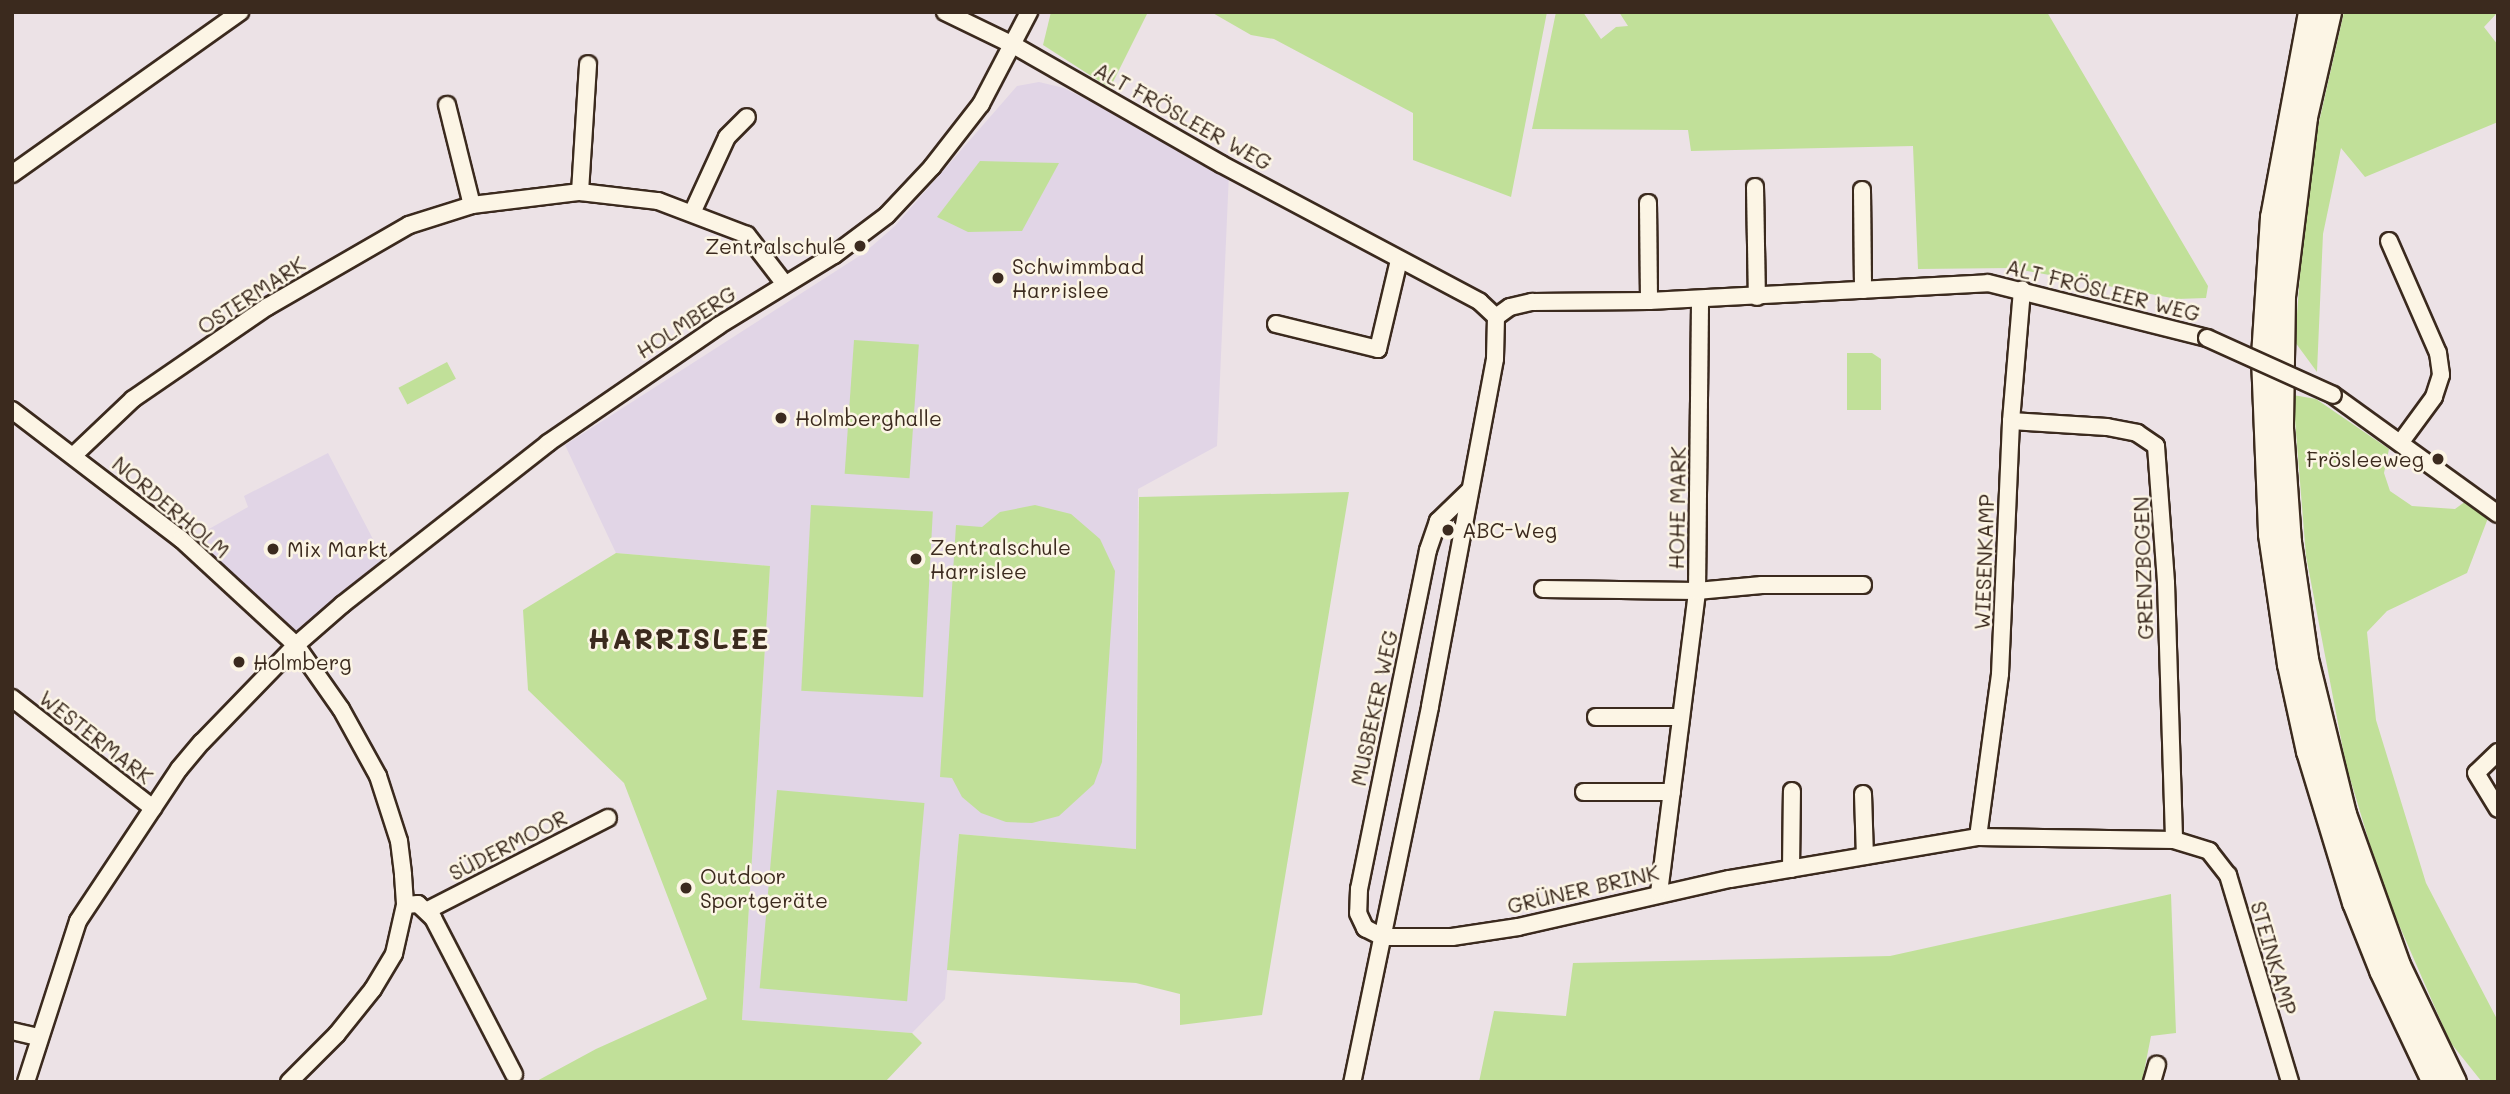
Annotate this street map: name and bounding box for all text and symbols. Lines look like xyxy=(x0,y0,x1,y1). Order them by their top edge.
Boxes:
street label: ALT FRÖSLEER WEG xyxy=(1090,57,1276,175)
place label: Zentralschule xyxy=(705,233,846,259)
marker: Zentralschule xyxy=(852,238,868,254)
street label: OSTERMARK xyxy=(193,251,309,339)
place label: Schwimmbad Harrislee xyxy=(1012,253,1144,303)
street label: ALT FRÖSLEER WEG xyxy=(2003,254,2203,326)
marker: Schwimmbad Harrislee xyxy=(990,270,1006,286)
street label: HOLMBERG xyxy=(632,281,740,363)
place label: Holmberghalle xyxy=(795,405,942,431)
marker: Holmberghalle xyxy=(773,410,789,426)
street label: HOHE MARK xyxy=(1663,446,1691,570)
place label: Frösleeweg xyxy=(2306,446,2424,472)
street label: NORDERHOLM xyxy=(107,451,235,563)
marker: Frösleeweg xyxy=(2430,451,2446,467)
street label: WIESENKAMP xyxy=(1969,494,1999,630)
street label: GRENZBOGEN xyxy=(2128,496,2158,640)
place label: ABC-Weg xyxy=(1462,517,1557,543)
marker: ABC-Weg xyxy=(1440,522,1456,538)
place label: Zentralschule Harrislee xyxy=(930,534,1071,584)
place label: Mix Markt xyxy=(287,536,388,562)
marker: Mix Markt xyxy=(265,541,281,557)
marker: Zentralschule Harrislee xyxy=(908,551,924,567)
district label: HARRISLEE xyxy=(589,621,769,655)
street label: MUSBEKER WEG xyxy=(1345,628,1403,788)
place label: Holmberg xyxy=(253,649,352,675)
marker: Holmberg xyxy=(231,654,247,670)
street label: WESTERMARK xyxy=(34,685,158,789)
street label: SÜDERMOOR xyxy=(445,804,571,886)
street label: GRÜNER BRINK xyxy=(1505,859,1661,919)
place label: Outdoor Sportgeräte xyxy=(700,863,828,913)
marker: Outdoor Sportgeräte xyxy=(678,880,694,896)
street label: STEINKAMP xyxy=(2246,898,2302,1018)

